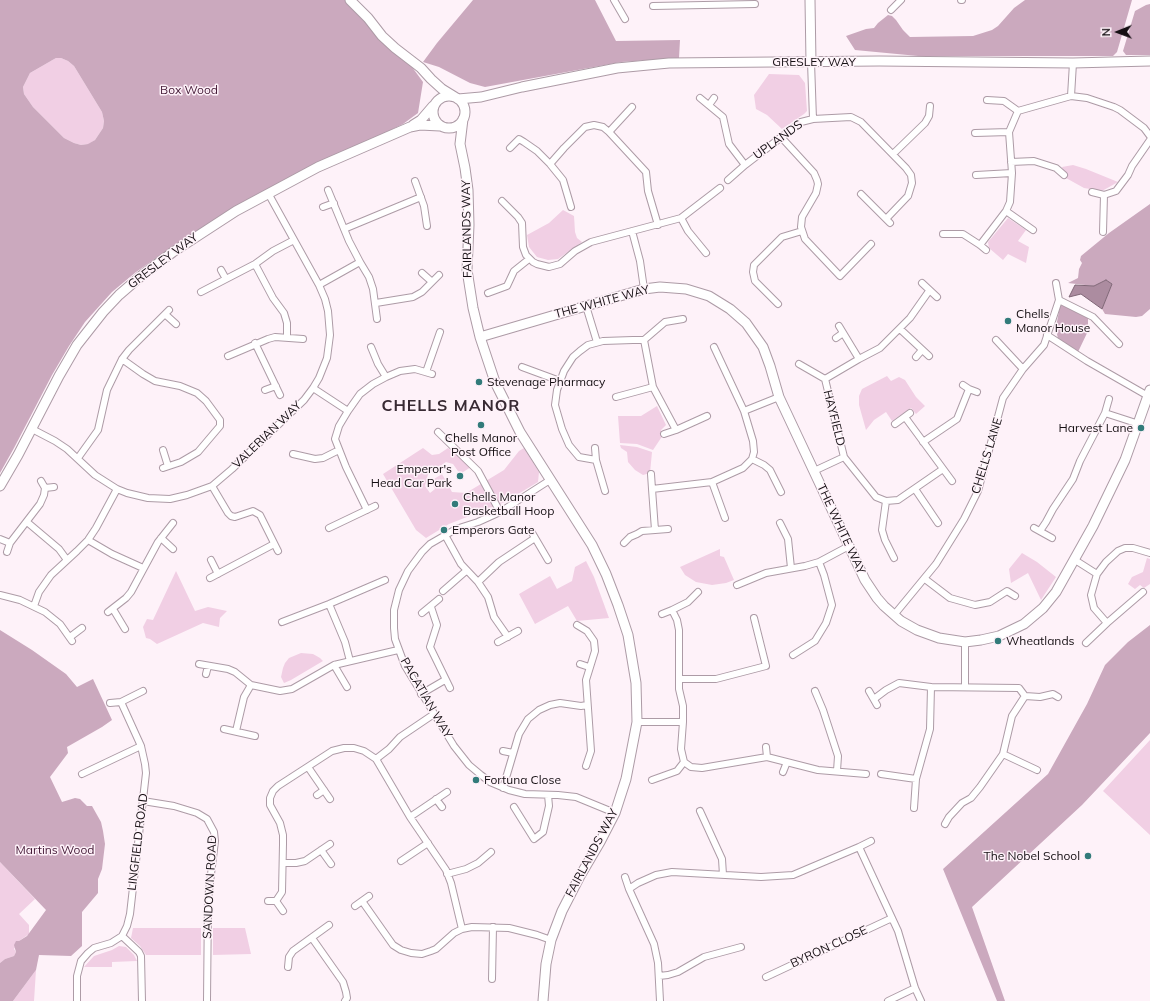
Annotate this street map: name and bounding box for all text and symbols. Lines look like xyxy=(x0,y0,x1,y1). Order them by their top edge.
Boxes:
north arrow xyxy=(1098,12,1138,52)
text: N xyxy=(1099,28,1113,36)
street label: GRESLEY WAY xyxy=(772,55,856,69)
park label: Box Wood xyxy=(160,83,218,97)
street label: UPLANDS xyxy=(751,117,805,163)
street label: FAIRLANDS WAY xyxy=(459,180,475,278)
street label: GRESLEY WAY xyxy=(125,230,201,292)
street label: THE WHITE WAY xyxy=(553,282,651,322)
place label: Chells Manor House xyxy=(1016,307,1090,335)
marker: Chells Manor House xyxy=(1003,316,1013,326)
place label: Stevenage Pharmacy xyxy=(487,375,605,389)
marker: Stevenage Pharmacy xyxy=(474,377,484,387)
street label: HAYFIELD xyxy=(820,389,848,447)
district label: CHELLS MANOR xyxy=(381,396,521,416)
street label: VALERIAN WAY xyxy=(229,398,305,472)
street label: CHELLS LANE xyxy=(969,416,1005,496)
marker: Chells Manor Post Office xyxy=(476,420,486,430)
place label: Harvest Lane xyxy=(1059,421,1133,435)
marker: Harvest Lane xyxy=(1136,423,1146,433)
place label: Chells Manor Post Office xyxy=(445,431,517,459)
place label: Emperor's Head Car Park xyxy=(371,462,452,490)
marker: Emperor's Head Car Park xyxy=(455,471,465,481)
street label: THE WHITE WAY xyxy=(814,482,868,576)
place label: Chells Manor Basketball Hoop xyxy=(463,490,554,518)
marker: Chells Manor Basketball Hoop xyxy=(450,499,460,509)
place label: Emperors Gate xyxy=(452,523,534,537)
marker: Emperors Gate xyxy=(439,525,449,535)
place label: Wheatlands xyxy=(1006,634,1075,648)
marker: Wheatlands xyxy=(993,636,1003,646)
street label: PACATIAN WAY xyxy=(397,655,455,741)
place label: Fortuna Close xyxy=(484,773,561,787)
marker: Fortuna Close xyxy=(471,775,481,785)
street label: LINGFIELD ROAD xyxy=(125,792,151,892)
street label: FAIRLANDS WAY xyxy=(563,806,621,900)
street label: SANDOWN ROAD xyxy=(200,835,220,939)
park label: Martins Wood xyxy=(16,843,94,857)
place label: The Nobel School xyxy=(984,849,1080,863)
marker: The Nobel School xyxy=(1083,851,1093,861)
street label: BYRON CLOSE xyxy=(788,923,870,971)

